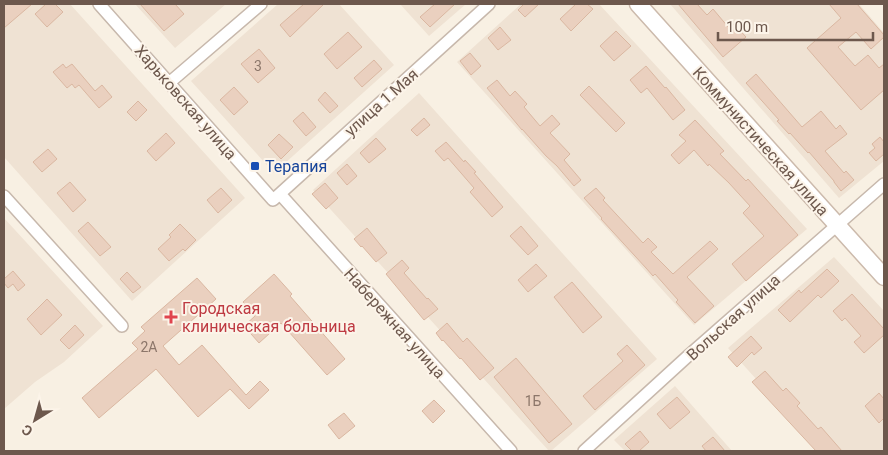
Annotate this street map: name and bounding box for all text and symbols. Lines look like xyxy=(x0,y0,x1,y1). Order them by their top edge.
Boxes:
scale bar xyxy=(718,10,873,42)
text: 100 m xyxy=(726,18,768,36)
street label: Харьковская улица xyxy=(131,41,241,163)
house number: 3 xyxy=(254,58,262,74)
street label: Коммунистическая улица xyxy=(689,63,833,220)
street label: улица 1 Мая xyxy=(341,64,422,140)
place label: Терапия xyxy=(265,157,327,176)
marker: Терапия xyxy=(249,160,261,172)
street label: Набережная улица xyxy=(340,264,449,382)
street label: Вольская улица xyxy=(683,270,784,364)
place label: Городская клиническая больница xyxy=(182,299,356,336)
marker: Городская клиническая больница xyxy=(164,310,178,324)
house number: 2А xyxy=(140,339,158,355)
house number: 1Б xyxy=(525,393,542,409)
north arrow xyxy=(10,395,60,445)
text: С xyxy=(19,421,36,440)

